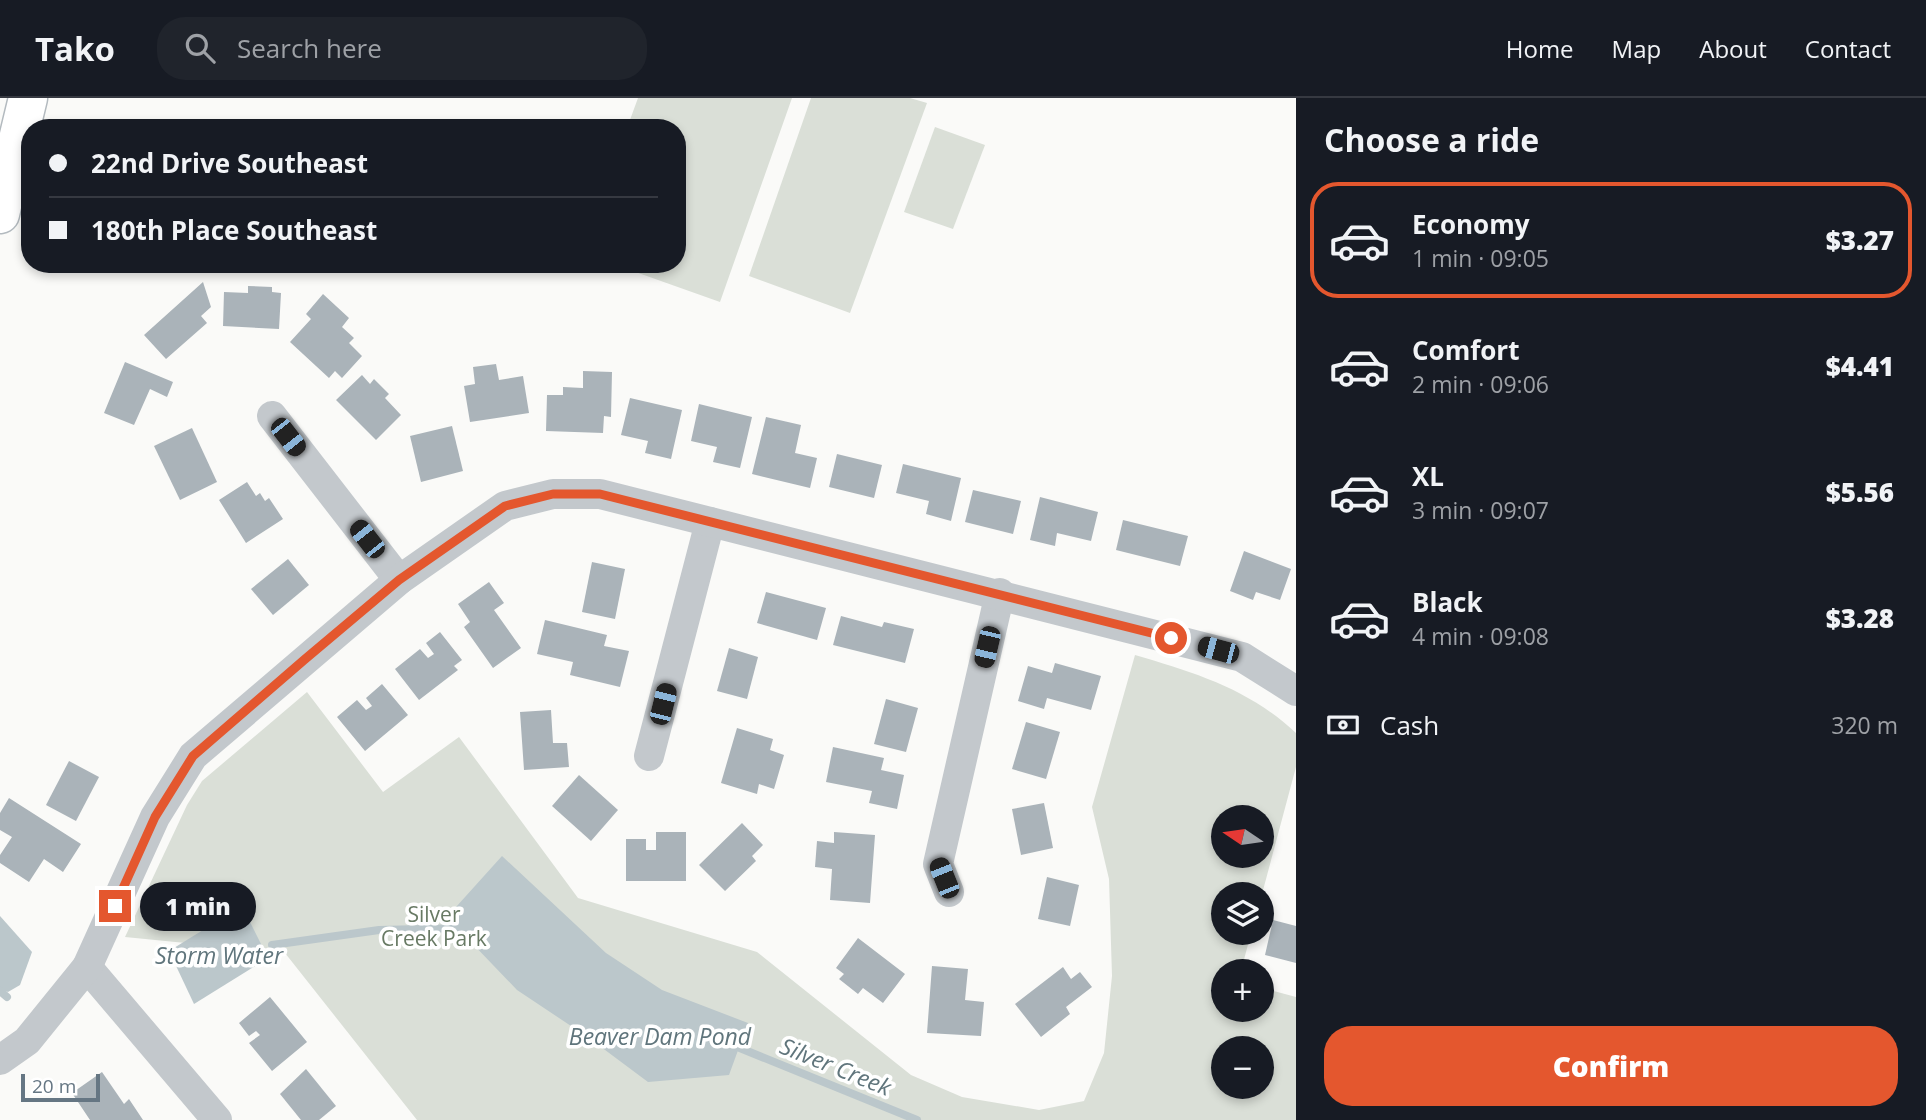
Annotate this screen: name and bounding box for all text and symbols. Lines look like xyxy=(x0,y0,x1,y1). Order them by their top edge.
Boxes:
search box xyxy=(157,17,647,80)
text: Tako xyxy=(35,26,115,71)
icon: search xyxy=(181,29,219,67)
text: Search here xyxy=(237,30,382,66)
text: Home xyxy=(1506,32,1574,65)
text: Map xyxy=(1612,32,1661,65)
text: About xyxy=(1699,32,1767,65)
text: Contact xyxy=(1805,32,1891,65)
text: Choose a ride xyxy=(1324,118,1539,161)
text: 22nd Drive Southeast xyxy=(91,145,368,181)
text: Economy xyxy=(1412,206,1530,242)
icon: car xyxy=(1328,209,1391,272)
text: 180th Place Southeast xyxy=(91,212,377,248)
text: $3.27 xyxy=(1826,222,1894,258)
text: 1 min · 09:05 xyxy=(1412,242,1549,274)
text: Comfort xyxy=(1412,332,1519,368)
icon: car xyxy=(1328,335,1391,398)
text: $4.41 xyxy=(1826,348,1894,384)
text: 2 min · 09:06 xyxy=(1412,368,1549,400)
car xyxy=(267,414,310,460)
text: XL xyxy=(1412,458,1444,494)
icon: car xyxy=(1328,461,1391,524)
text: $5.56 xyxy=(1826,474,1894,510)
text: 3 min · 09:07 xyxy=(1412,494,1549,526)
car xyxy=(346,516,389,562)
text: Black xyxy=(1412,584,1483,620)
icon: car xyxy=(1328,587,1391,650)
text: $3.28 xyxy=(1826,600,1894,636)
text: 4 min · 09:08 xyxy=(1412,620,1549,652)
route start xyxy=(1155,622,1187,654)
car xyxy=(973,624,1002,670)
car xyxy=(1195,634,1242,666)
car xyxy=(648,681,679,727)
icon: cash xyxy=(1324,706,1362,744)
text: Cash xyxy=(1380,707,1439,743)
text: 320 m xyxy=(1831,709,1898,741)
north arrow xyxy=(1211,805,1274,868)
map controls xyxy=(1211,805,1274,1099)
car xyxy=(927,855,962,901)
callout: 1 min xyxy=(140,882,255,930)
button: layers xyxy=(1211,882,1274,945)
route end xyxy=(99,890,131,922)
text: 1 min xyxy=(165,890,231,922)
park label: Silver Creek Park xyxy=(381,900,487,952)
water label: Storm Water xyxy=(155,939,284,971)
button: + xyxy=(1211,959,1274,1022)
water label: Beaver Dam Pond xyxy=(569,1020,752,1052)
button: Confirm xyxy=(1324,1026,1898,1106)
water label: Silver Creek xyxy=(776,1029,897,1103)
button: − xyxy=(1211,1036,1274,1099)
scale bar xyxy=(21,1071,100,1103)
text: 20 m xyxy=(32,1073,76,1099)

